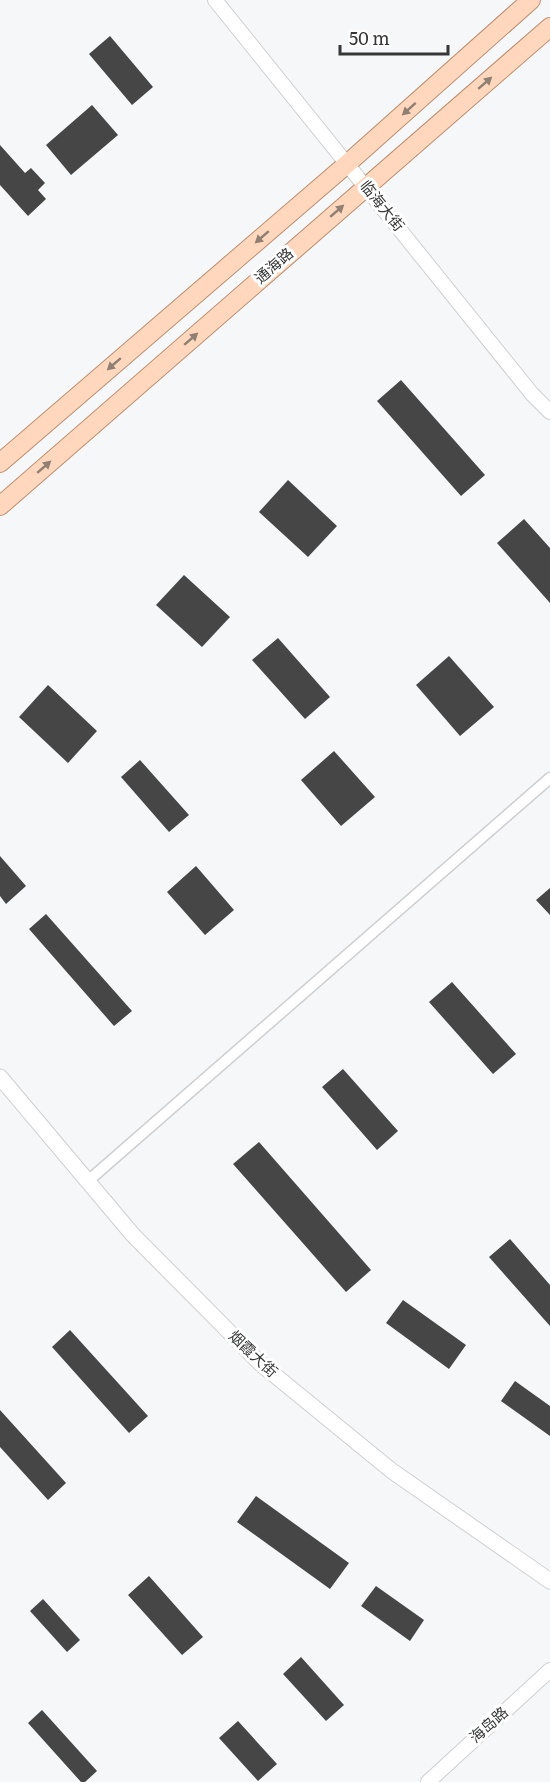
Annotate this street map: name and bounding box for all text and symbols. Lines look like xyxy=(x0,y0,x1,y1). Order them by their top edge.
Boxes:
scale bar xyxy=(340,18,448,56)
text: 50 m xyxy=(349,24,390,51)
one-way arrow xyxy=(477,77,492,90)
one-way arrow xyxy=(402,102,417,115)
street label: 临海大街 xyxy=(355,174,411,236)
one-way arrow xyxy=(330,204,345,218)
one-way arrow xyxy=(255,230,270,243)
street label: 通海路 xyxy=(248,241,298,288)
one-way arrow xyxy=(183,333,198,346)
one-way arrow xyxy=(107,357,122,370)
one-way arrow xyxy=(36,461,52,474)
street label: 烟霞大街 xyxy=(224,1324,284,1382)
street label: 海岛路 xyxy=(464,1700,512,1747)

